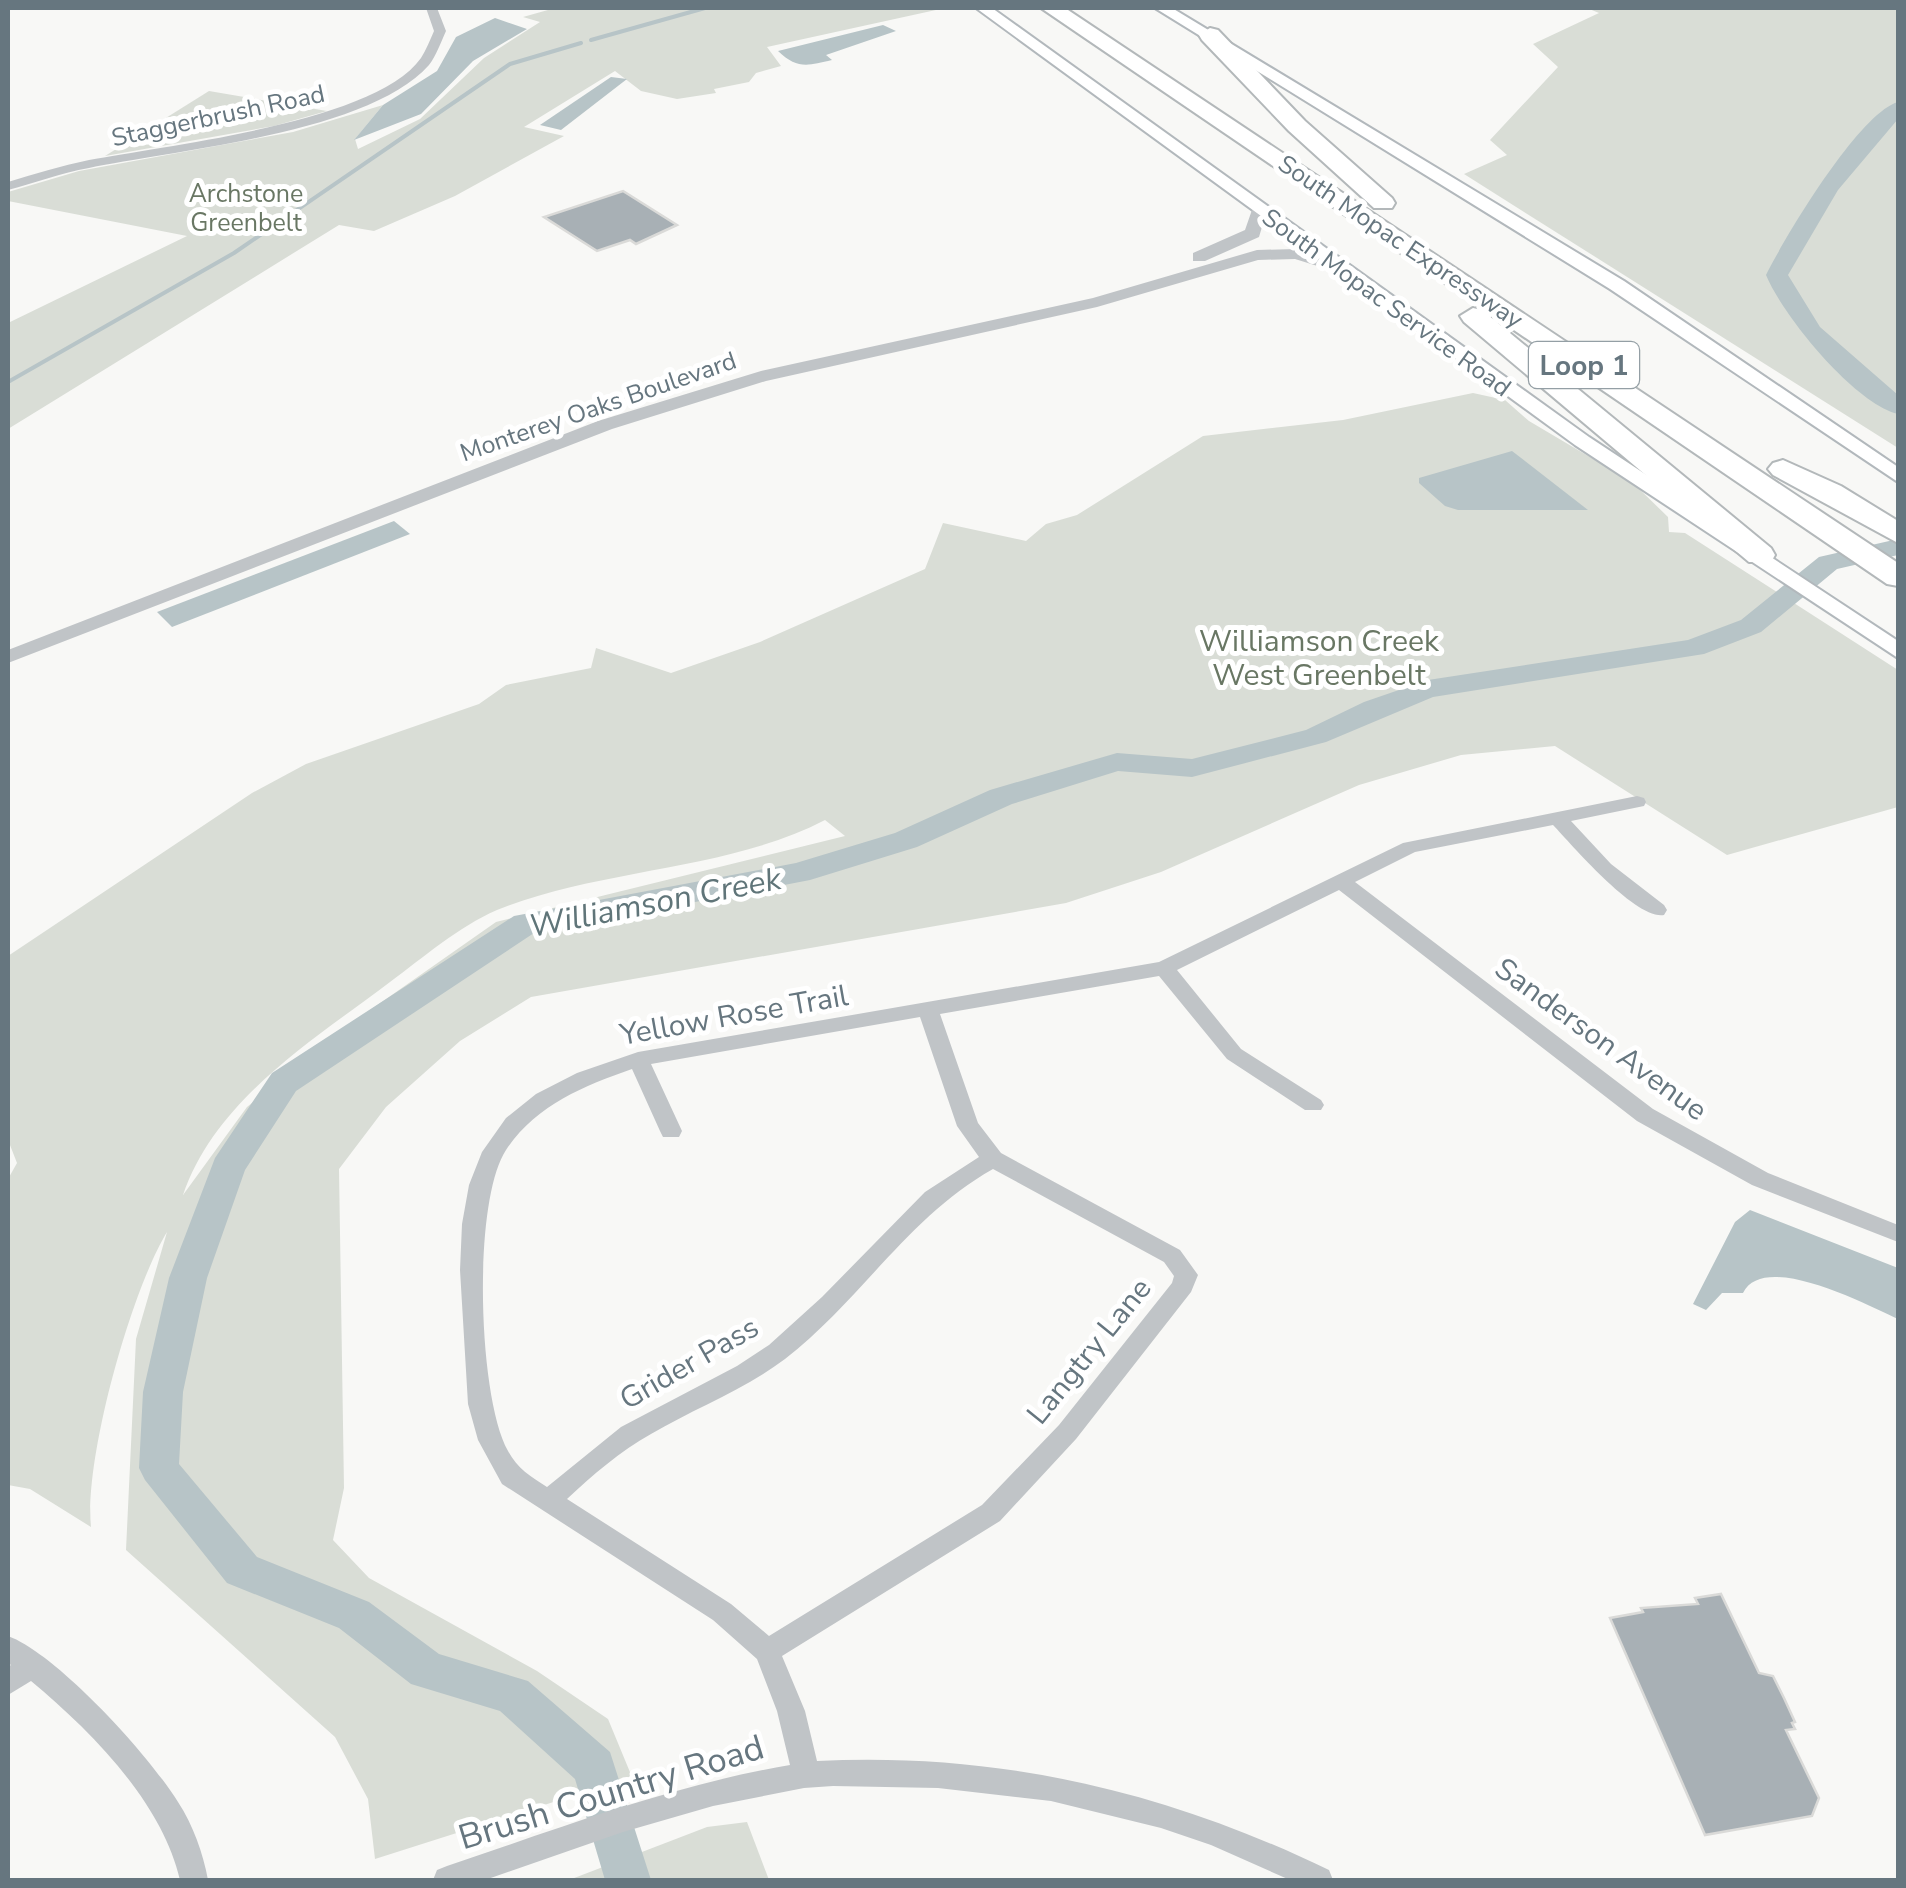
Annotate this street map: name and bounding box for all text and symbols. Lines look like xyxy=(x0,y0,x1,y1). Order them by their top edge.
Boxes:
street label: Staggerbrush Road xyxy=(108,77,328,155)
street label: South Mopac Expressway xyxy=(1271,147,1530,337)
park label: Archstone Greenbelt xyxy=(189,177,303,240)
street label: South Mopac Service Road xyxy=(1255,201,1518,405)
road number: Loop 1 xyxy=(1529,342,1639,388)
street label: Monterey Oaks Boulevard xyxy=(456,344,741,470)
park label: Williamson Creek West Greenbelt xyxy=(1199,621,1440,696)
water label: Williamson Creek xyxy=(525,857,786,948)
street label: Sanderson Avenue xyxy=(1486,948,1715,1130)
street label: Yellow Rose Trail xyxy=(616,975,852,1056)
street label: Langtry Lane xyxy=(1018,1270,1161,1433)
street label: Grider Pass xyxy=(612,1307,766,1420)
street label: Brush Country Road xyxy=(453,1724,770,1861)

